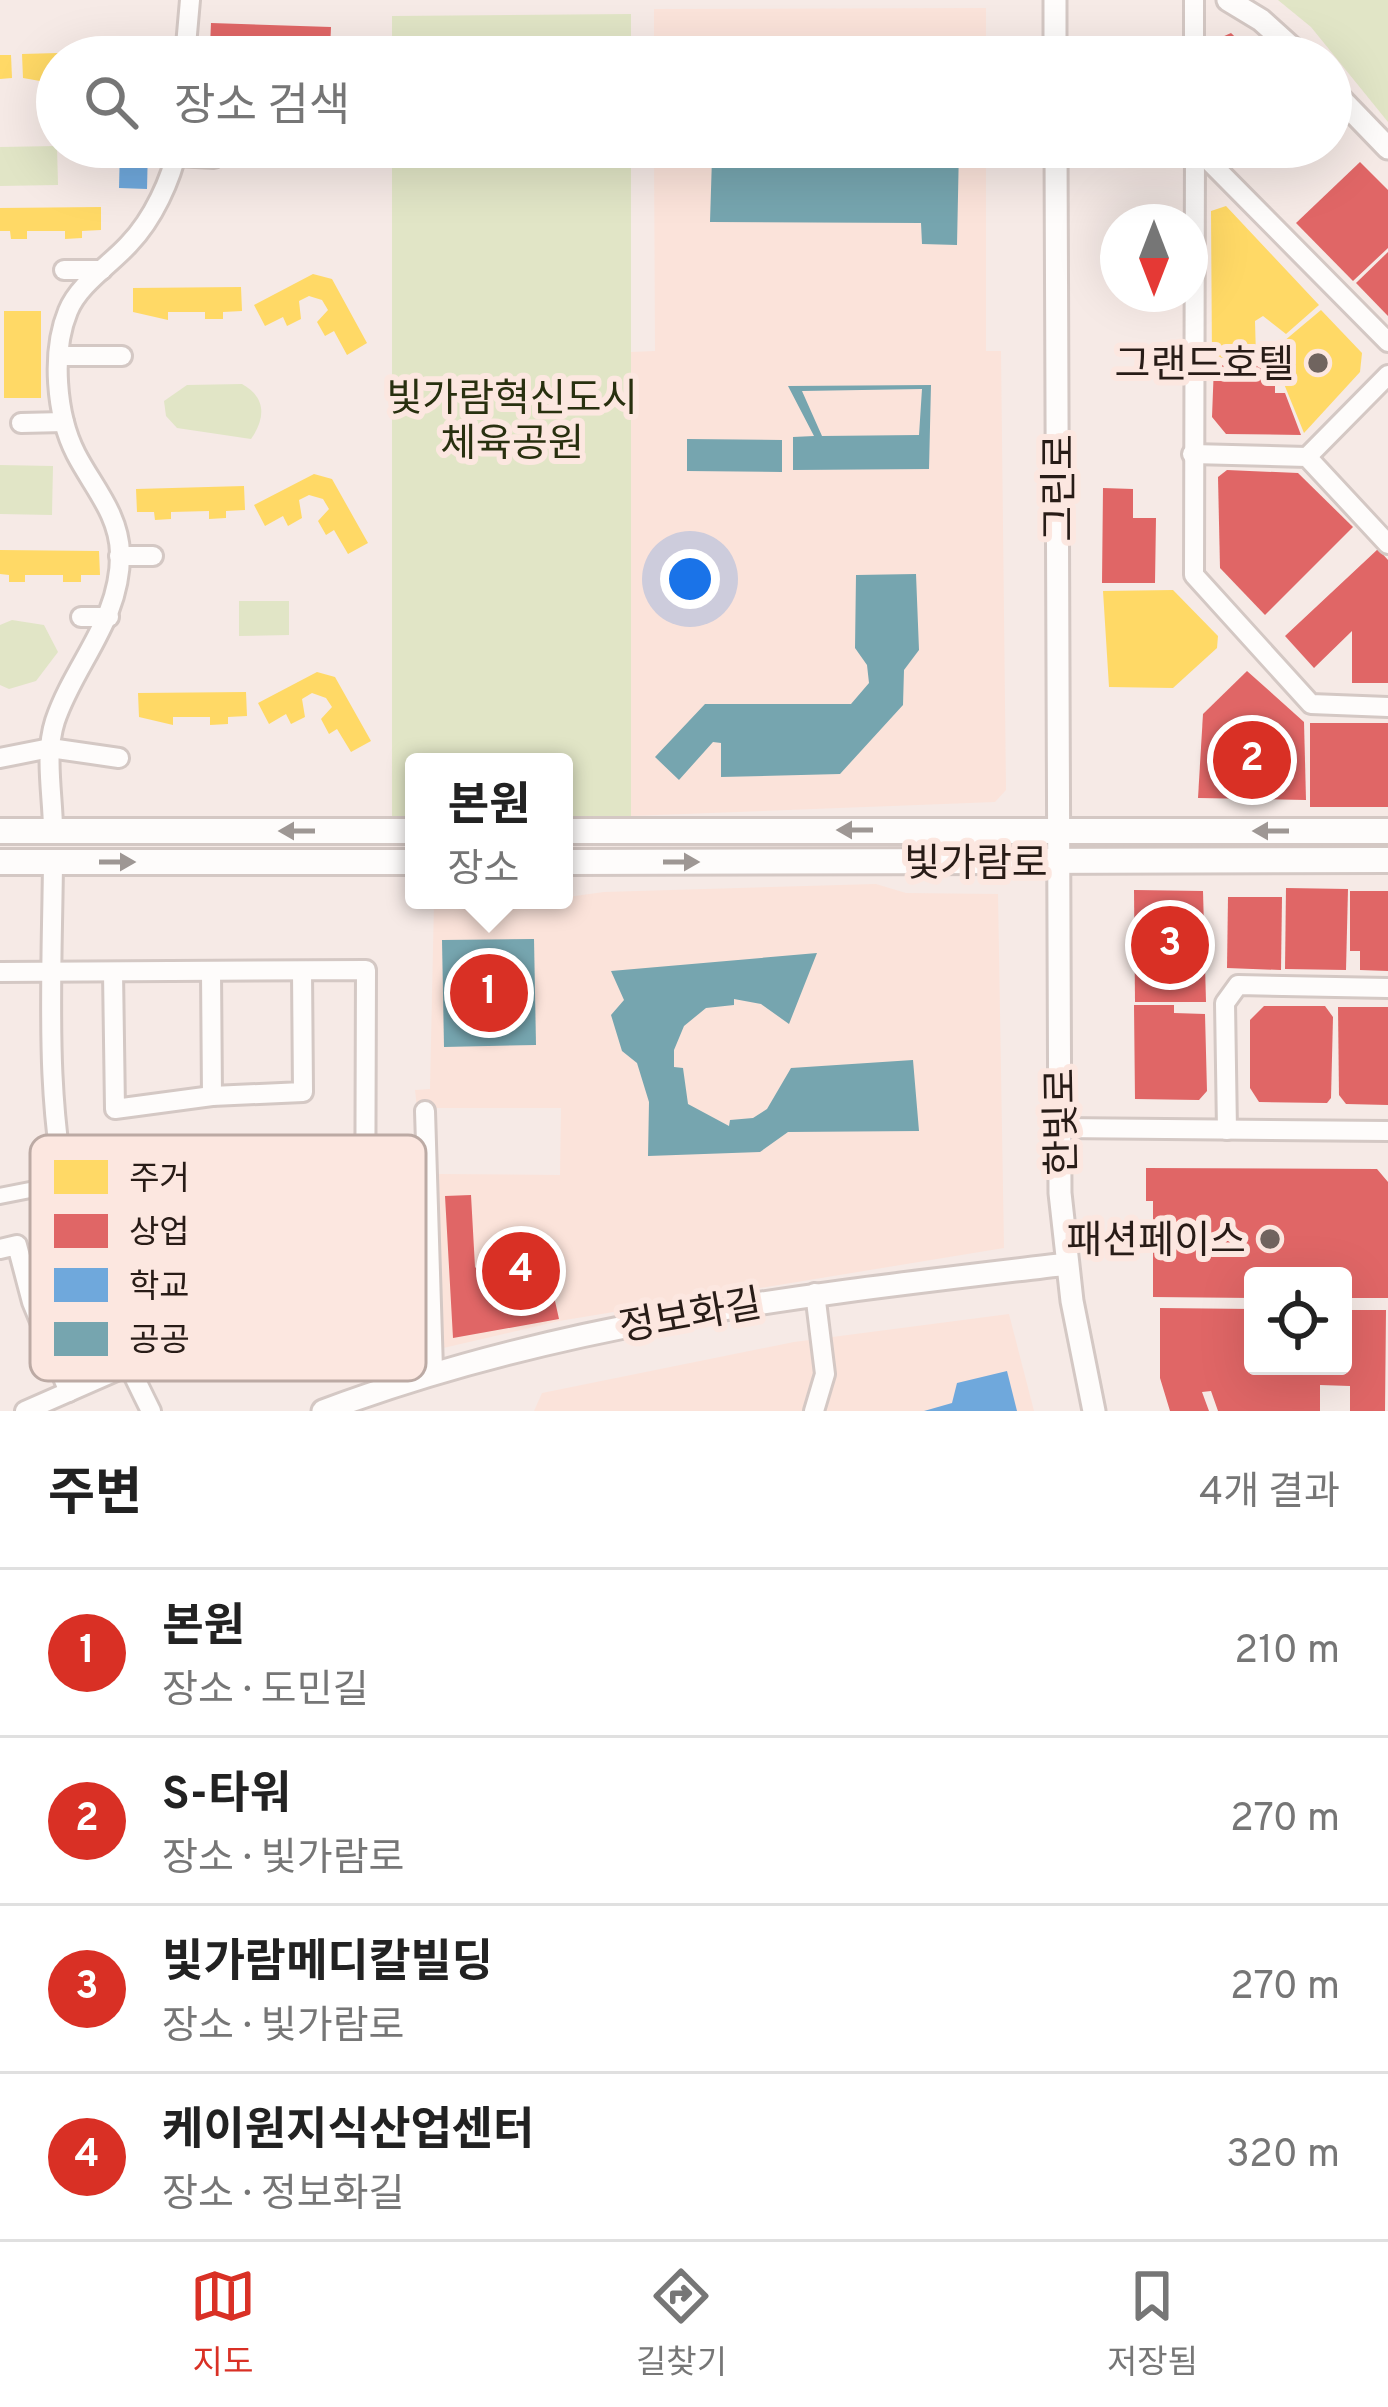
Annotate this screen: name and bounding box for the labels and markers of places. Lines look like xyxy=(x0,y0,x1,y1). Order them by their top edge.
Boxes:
place label: 그랜드호텔 xyxy=(1115,343,1294,392)
marker: 그랜드호텔 xyxy=(1305,350,1331,376)
pin: 2 xyxy=(1213,715,1291,805)
pin: 3 xyxy=(1131,900,1209,990)
pin: 1 xyxy=(450,948,528,1038)
place label: 패션페이스 xyxy=(1067,1219,1246,1268)
pin: 4 xyxy=(482,1226,560,1316)
marker: 패션페이스 xyxy=(1257,1226,1283,1252)

